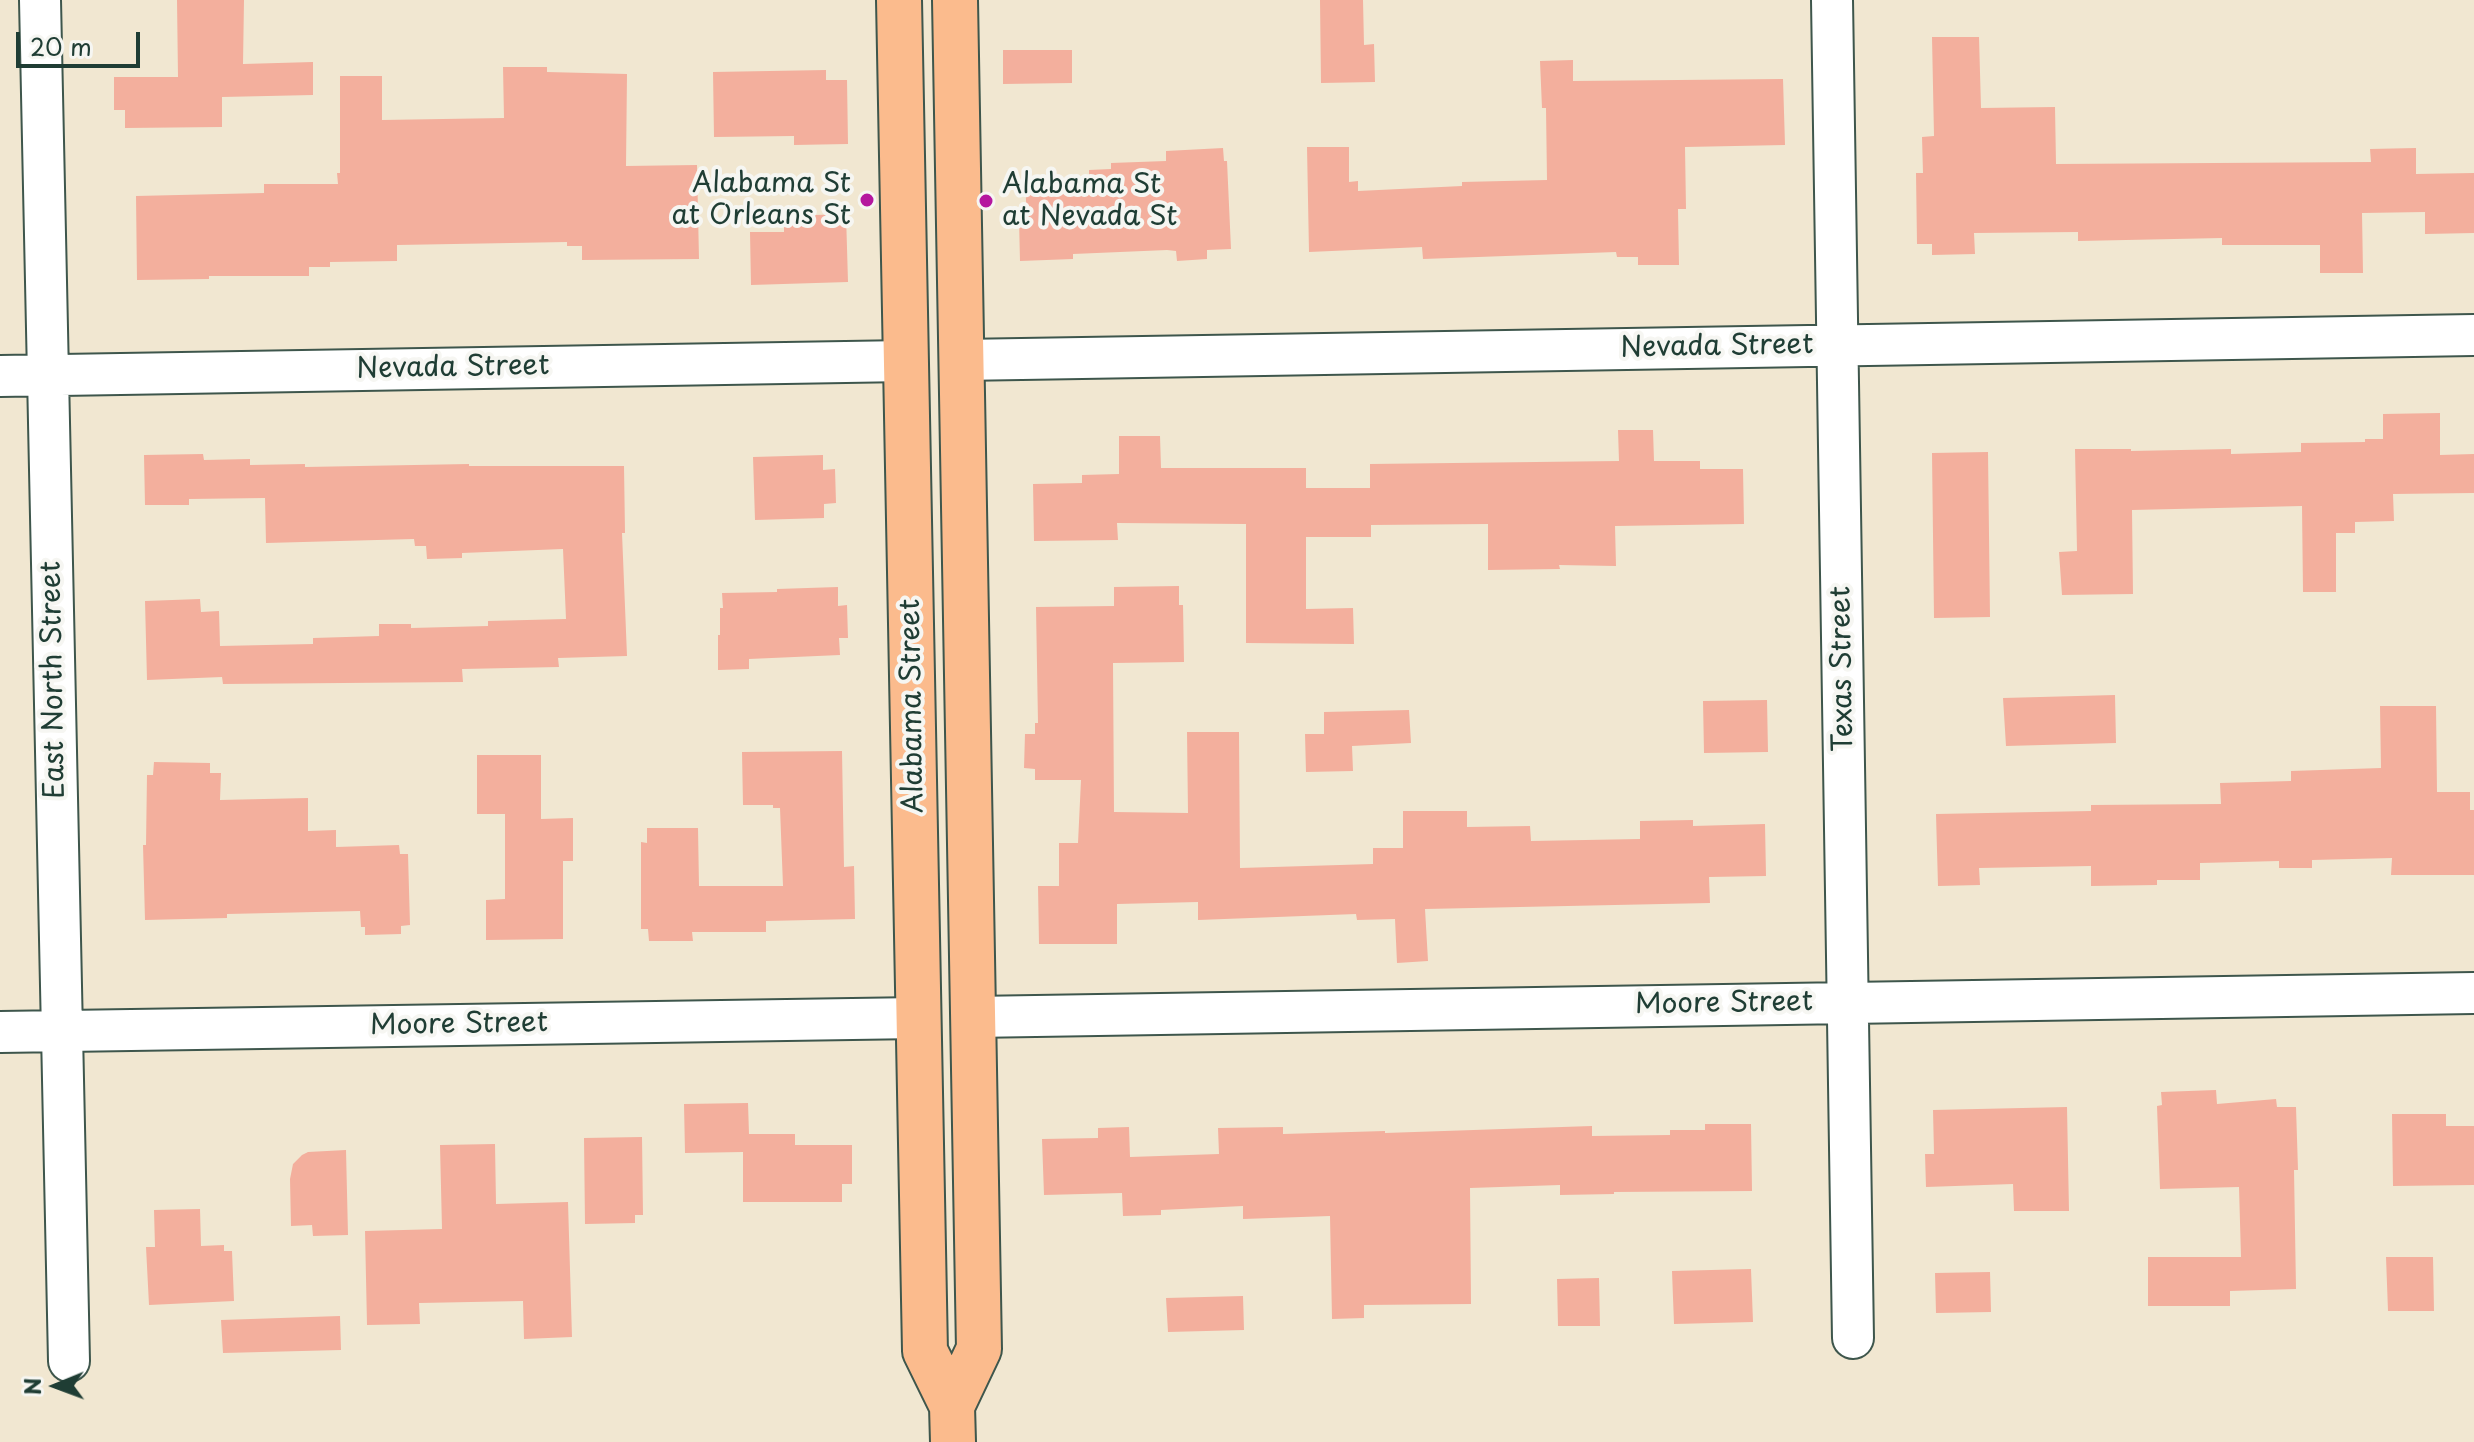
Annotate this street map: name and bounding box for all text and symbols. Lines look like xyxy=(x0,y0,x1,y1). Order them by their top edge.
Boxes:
scale bar xyxy=(20,16,144,66)
text: 20 m xyxy=(30,28,92,64)
place label: Alabama St at Orleans St xyxy=(671,167,851,233)
place label: Alabama St at Nevada St xyxy=(1002,168,1177,234)
marker: Alabama St at Orleans St xyxy=(858,191,876,209)
marker: Alabama St at Nevada St xyxy=(977,192,995,210)
street label: Nevada Street xyxy=(1620,329,1814,365)
street label: Nevada Street xyxy=(356,350,550,386)
street label: East North Street xyxy=(35,561,73,799)
street label: Texas Street xyxy=(1825,586,1861,752)
street label: Alabama Street xyxy=(894,598,932,814)
street label: Moore Street xyxy=(1635,986,1813,1022)
street label: Moore Street xyxy=(370,1007,548,1043)
north arrow xyxy=(16,1346,96,1426)
text: N xyxy=(15,1377,48,1395)

